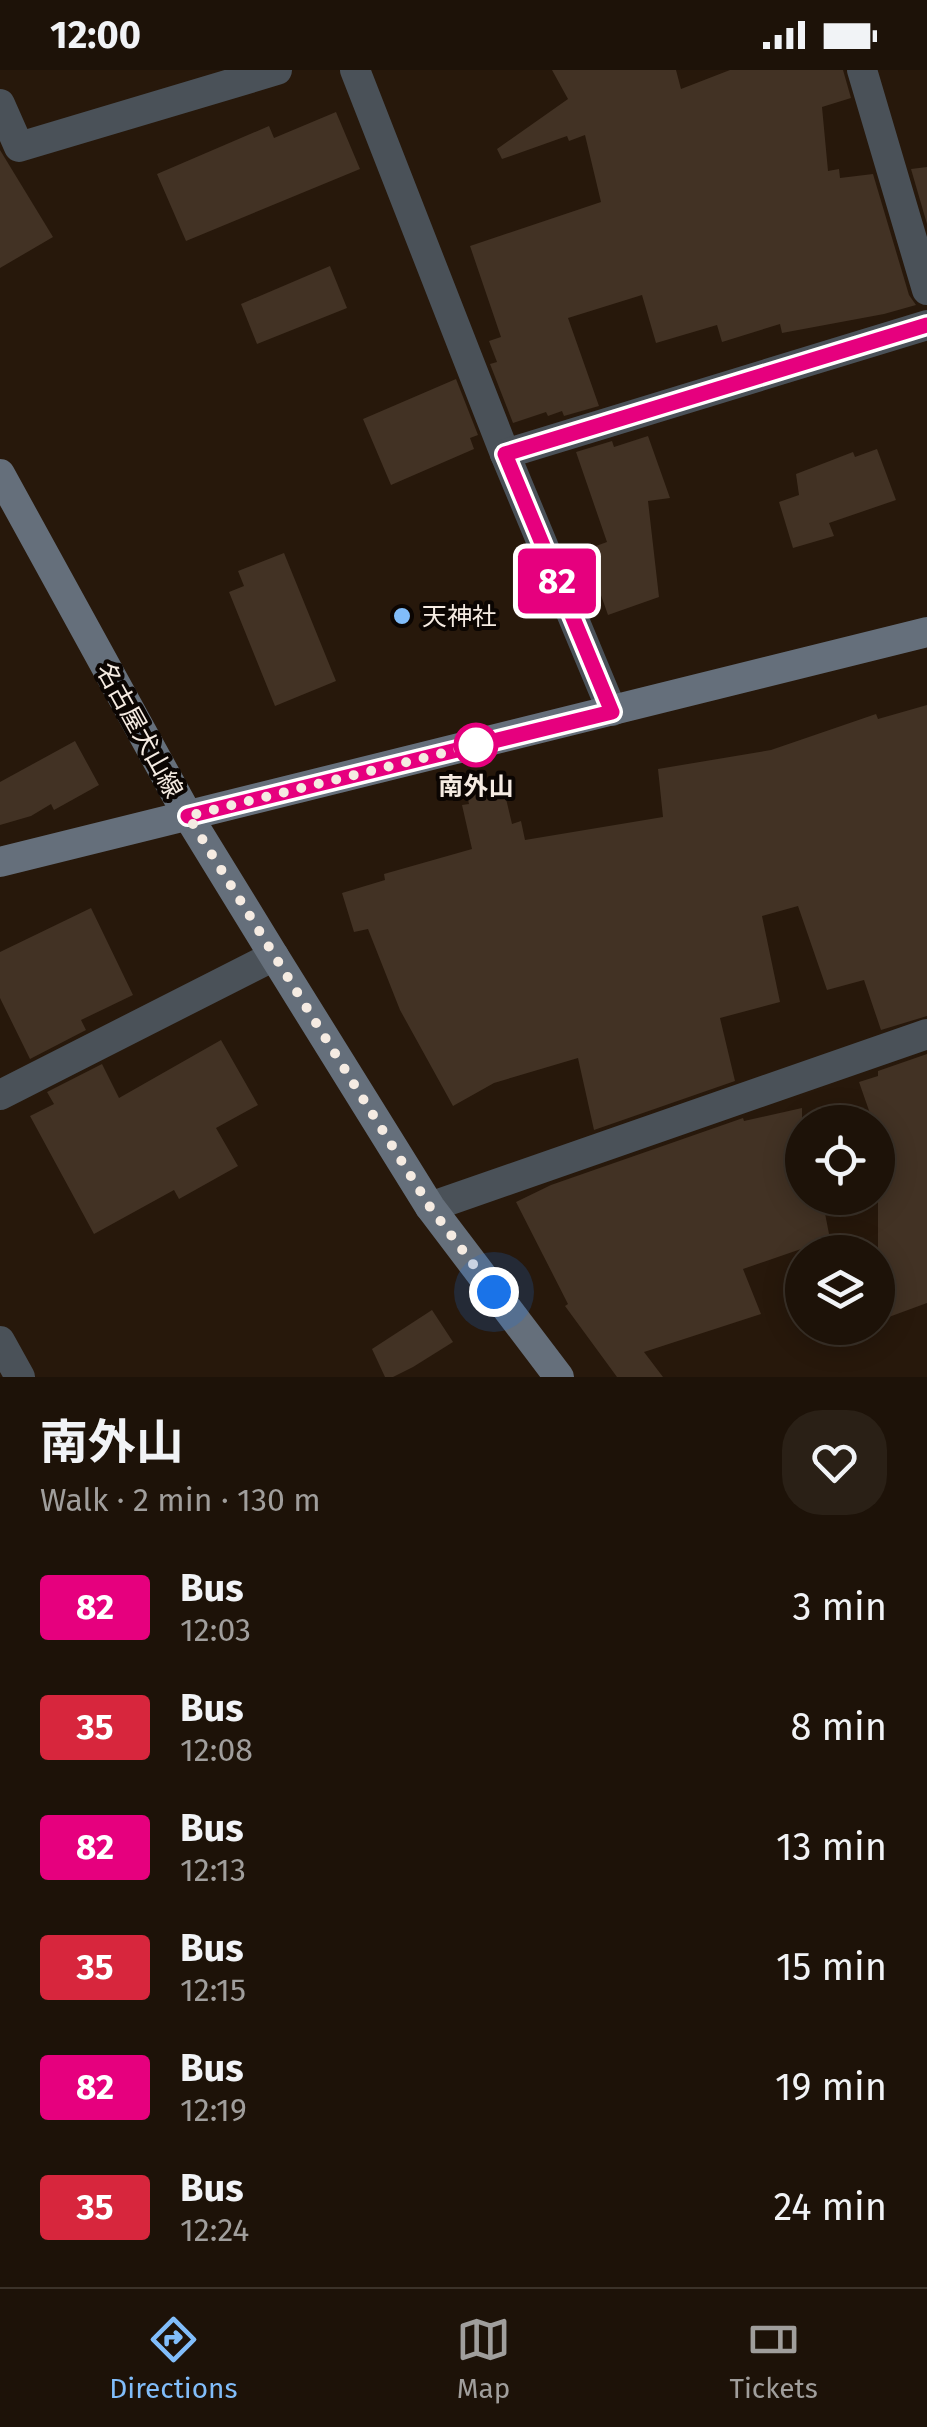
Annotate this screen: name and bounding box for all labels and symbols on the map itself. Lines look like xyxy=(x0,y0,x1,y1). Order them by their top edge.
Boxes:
line badge: 82 xyxy=(512,548,602,614)
place label: 天神社 xyxy=(422,602,497,632)
marker: 天神社 xyxy=(391,605,413,627)
street label: 名古屋犬山線 xyxy=(90,658,189,803)
marker: 南外山 xyxy=(455,724,497,766)
place label: 南外山 xyxy=(438,772,514,802)
your location xyxy=(469,1267,519,1317)

